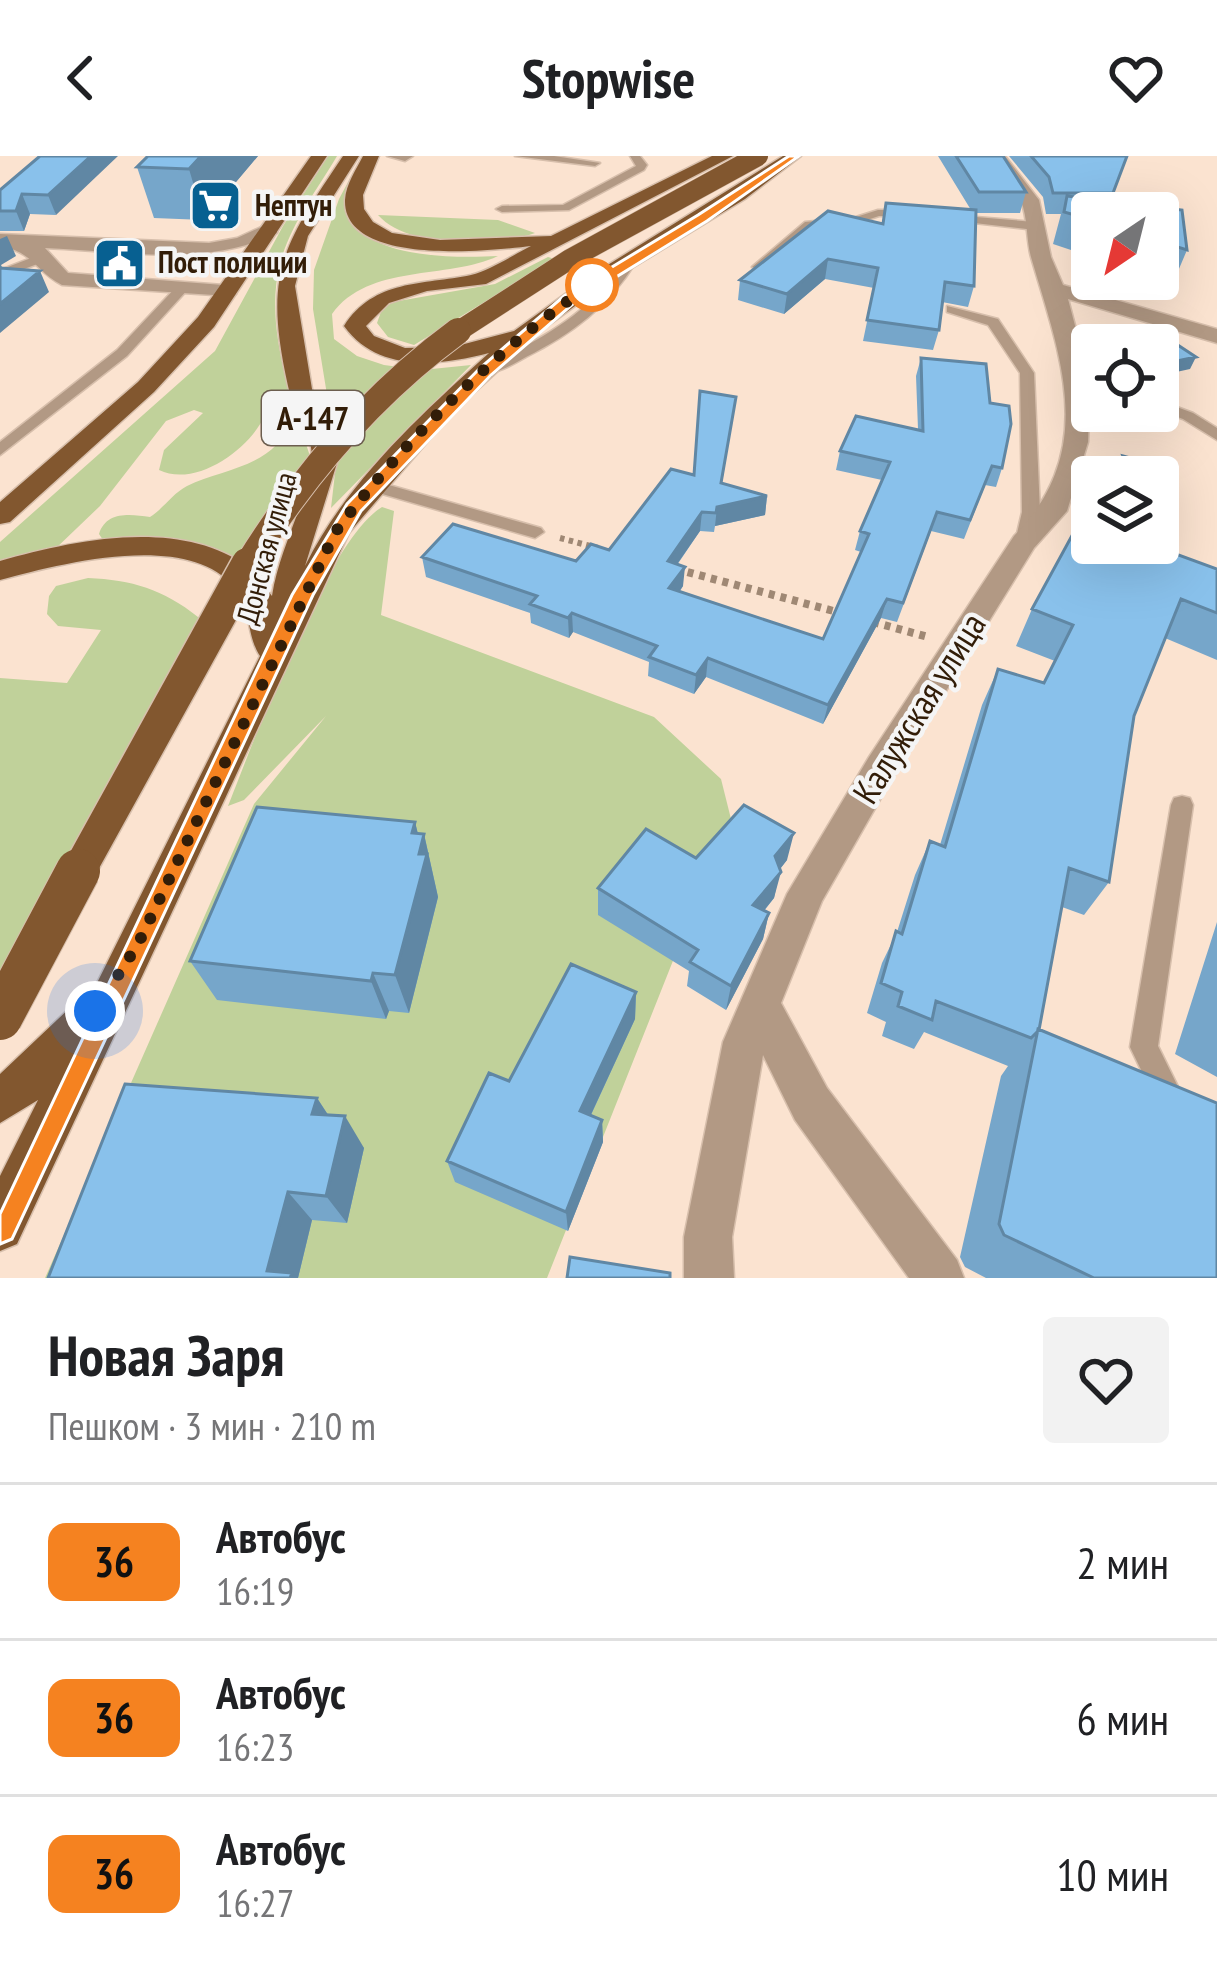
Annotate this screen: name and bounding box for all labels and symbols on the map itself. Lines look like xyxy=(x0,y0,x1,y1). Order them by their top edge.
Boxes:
supermarket icon: Нептун xyxy=(188,178,244,234)
place label: Нептун xyxy=(255,185,332,224)
north arrow xyxy=(1071,192,1179,300)
public building icon: Пост полиции xyxy=(91,235,147,291)
place label: Пост полиции xyxy=(158,242,307,281)
unlabelled marker xyxy=(567,260,617,310)
road number: А-147 xyxy=(262,391,364,445)
street label: Донская улица xyxy=(227,468,304,628)
street label: Калужская улица xyxy=(841,604,996,812)
your location xyxy=(65,981,125,1041)

